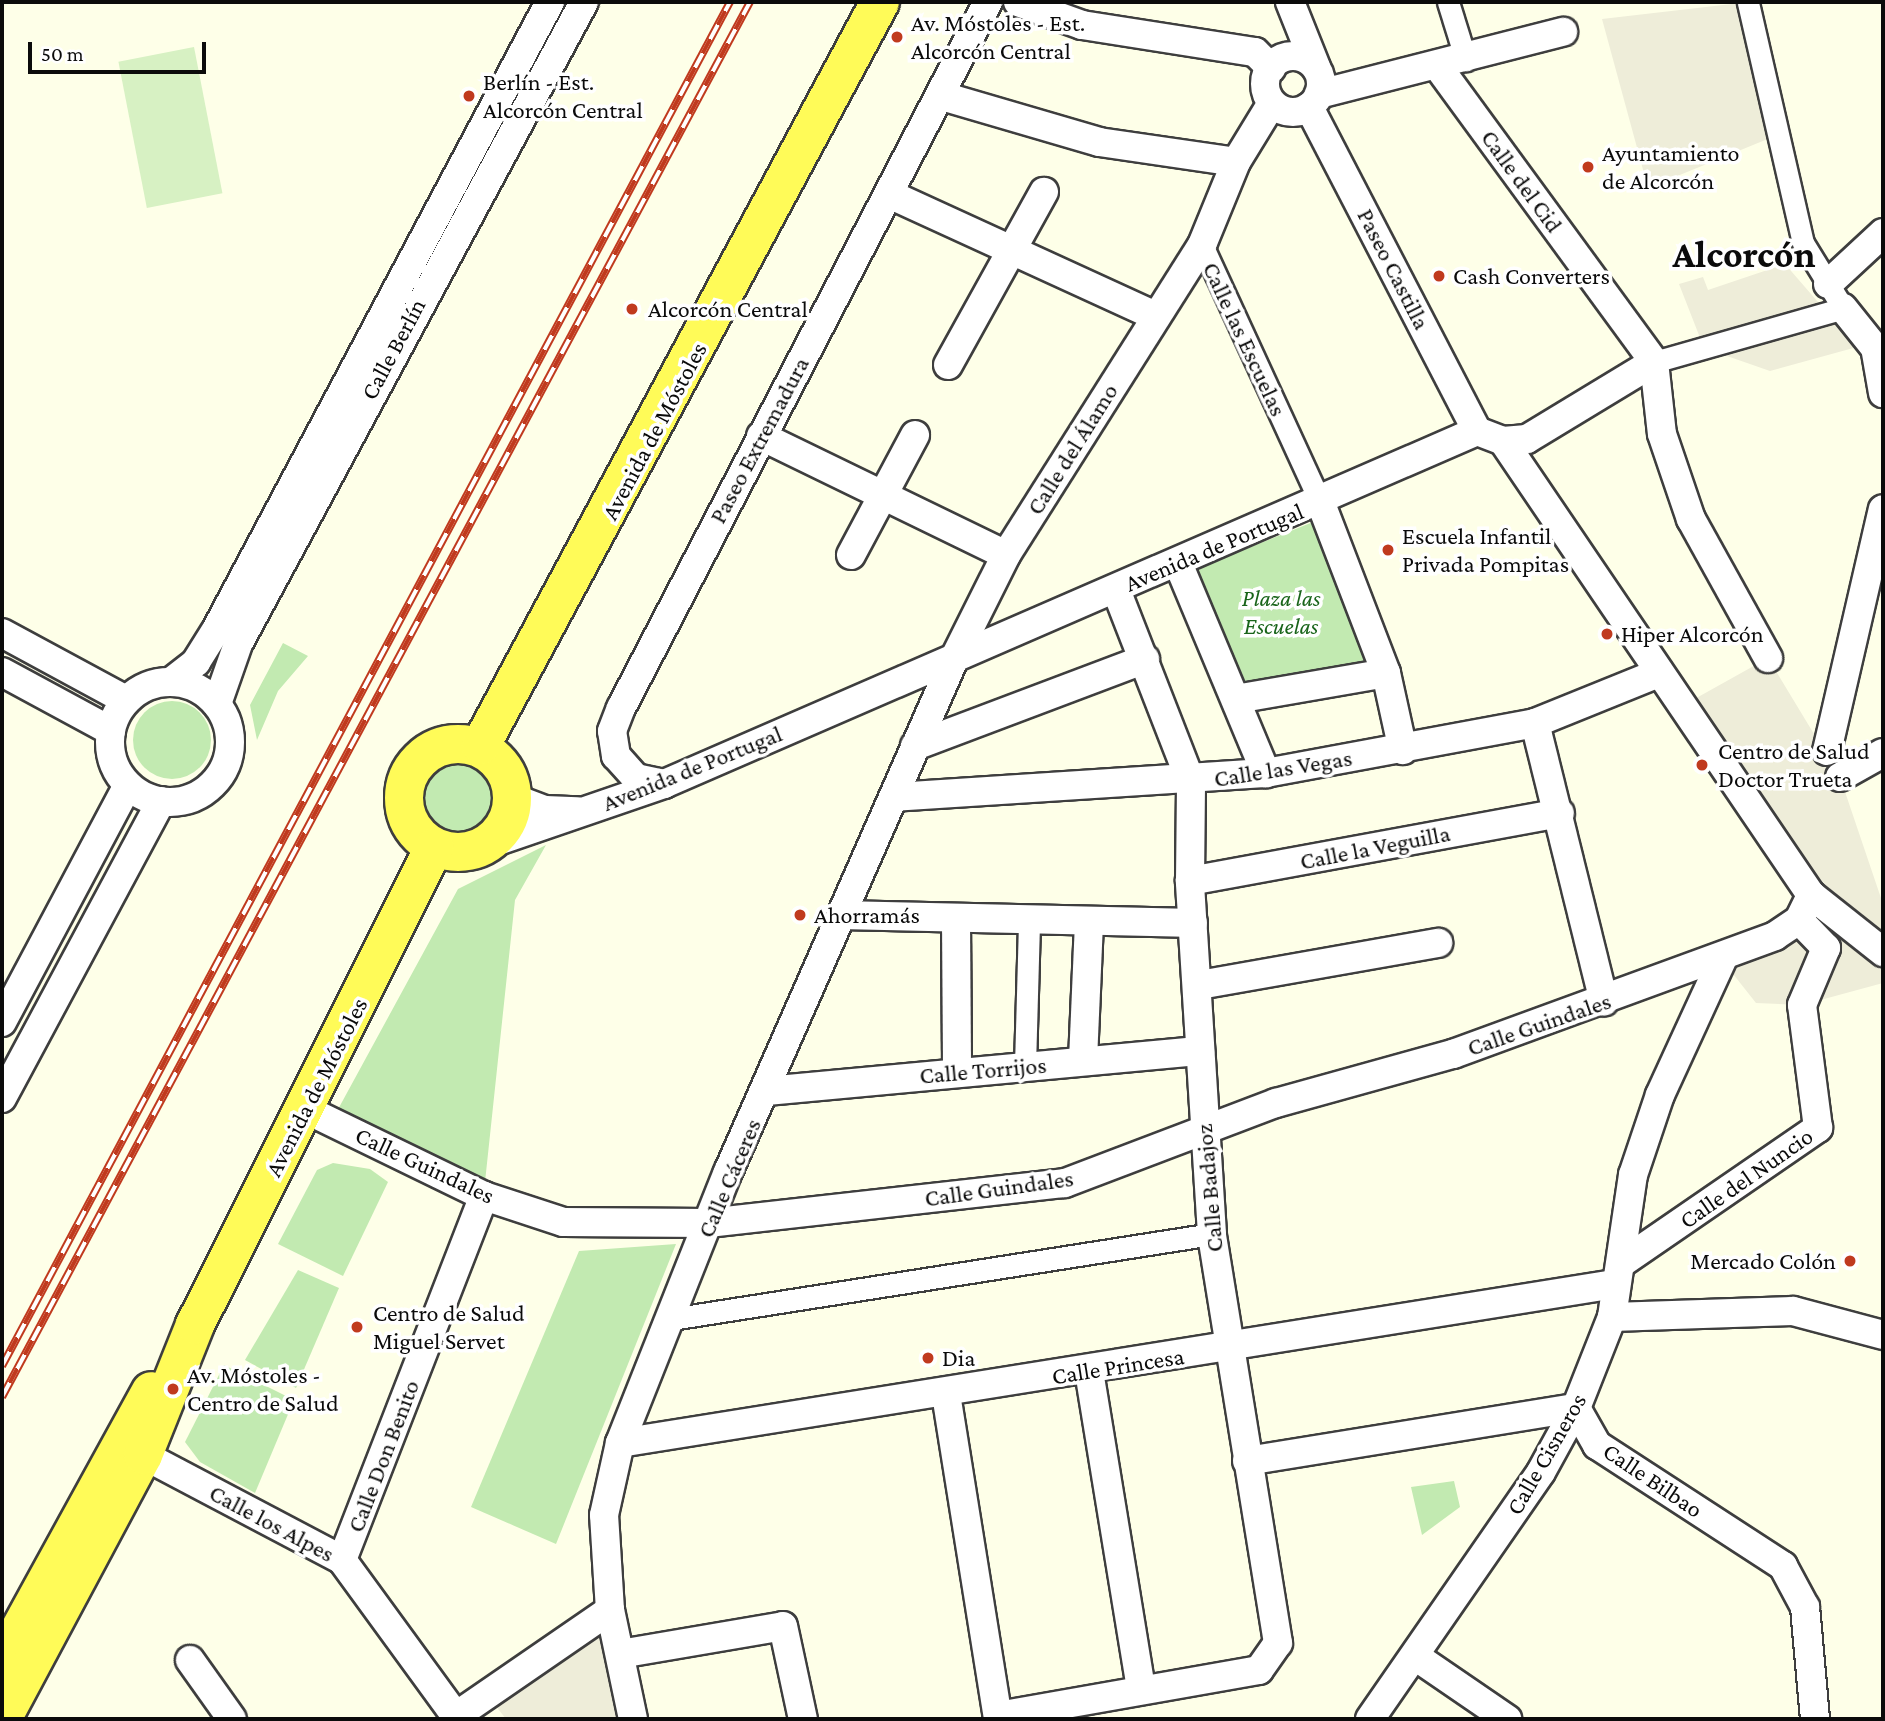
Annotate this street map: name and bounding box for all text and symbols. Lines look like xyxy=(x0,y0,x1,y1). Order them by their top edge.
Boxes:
place label: Av. Móstoles - Est. Alcorcón Central xyxy=(911,9,1085,65)
scale bar xyxy=(32,28,210,72)
marker: Av. Móstoles - Est. Alcorcón Central xyxy=(889,29,905,45)
text: 50 m xyxy=(41,42,84,66)
place label: Berlín - Est. Alcorcón Central xyxy=(483,68,643,124)
marker: Berlín - Est. Alcorcón Central xyxy=(461,88,477,104)
street label: Calle del Cid xyxy=(1475,124,1569,238)
place label: Ayuntamiento de Alcorcón xyxy=(1602,139,1739,195)
marker: Ayuntamiento de Alcorcón xyxy=(1580,159,1596,175)
street label: Paseo Castilla xyxy=(1351,204,1437,334)
district label: Alcorcón xyxy=(1673,232,1815,278)
street label: Calle las Escuelas xyxy=(1197,257,1293,421)
place label: Cash Converters xyxy=(1453,262,1610,290)
marker: Cash Converters xyxy=(1431,268,1447,284)
street label: Calle Berlín xyxy=(354,294,432,404)
place label: Alcorcón Central xyxy=(648,295,808,323)
marker: Alcorcón Central xyxy=(622,299,642,319)
street label: Avenida de Móstoles xyxy=(595,337,713,525)
street label: Paseo Extremadura xyxy=(703,352,815,528)
street label: Calle del Álamo xyxy=(1020,378,1124,520)
street label: Avenida de Portugal xyxy=(1120,496,1308,598)
place label: Escuela Infantil Privada Pompitas xyxy=(1402,522,1569,578)
marker: Escuela Infantil Privada Pompitas xyxy=(1380,542,1396,558)
park label: Plaza las Escuelas xyxy=(1242,584,1320,640)
place label: Hiper Alcorcón xyxy=(1621,620,1764,648)
marker: Hiper Alcorcón xyxy=(1599,626,1615,642)
street label: Avenida de Portugal xyxy=(598,719,786,817)
place label: Centro de Salud Doctor Trueta xyxy=(1718,737,1870,793)
street label: Calle las Vegas xyxy=(1212,743,1354,793)
marker: Centro de Salud Doctor Trueta xyxy=(1692,755,1712,775)
street label: Calle la Veguilla xyxy=(1298,818,1452,876)
place label: Ahorramás xyxy=(814,901,920,929)
marker: Ahorramás xyxy=(792,907,808,923)
street label: Calle Guindales xyxy=(1463,986,1615,1062)
street label: Avenida de Móstoles xyxy=(258,993,374,1181)
street label: Calle Torrijos xyxy=(918,1050,1048,1090)
street label: Calle Cáceres xyxy=(691,1114,767,1242)
street label: Calle Guindales xyxy=(351,1120,499,1210)
street label: Calle del Nuncio xyxy=(1674,1121,1818,1235)
street label: Calle Badajoz xyxy=(1189,1123,1229,1253)
street label: Calle Guindales xyxy=(923,1163,1075,1213)
place label: Mercado Colón xyxy=(1690,1247,1836,1275)
marker: Mercado Colón xyxy=(1842,1253,1858,1269)
place label: Centro de Salud Miguel Servet xyxy=(373,1299,525,1355)
marker: Centro de Salud Miguel Servet xyxy=(347,1317,367,1337)
street label: Calle Princesa xyxy=(1050,1341,1186,1391)
place label: Dia xyxy=(942,1344,975,1372)
marker: Dia xyxy=(920,1350,936,1366)
place label: Av. Móstoles - Centro de Salud xyxy=(187,1361,339,1417)
street label: Calle Don Benito xyxy=(341,1376,425,1536)
marker: Av. Móstoles - Centro de Salud xyxy=(165,1381,181,1397)
street label: Calle Cisneros xyxy=(1500,1388,1592,1520)
street label: Calle Bilbao xyxy=(1598,1436,1708,1524)
street label: Calle los Alpes xyxy=(205,1478,339,1568)

